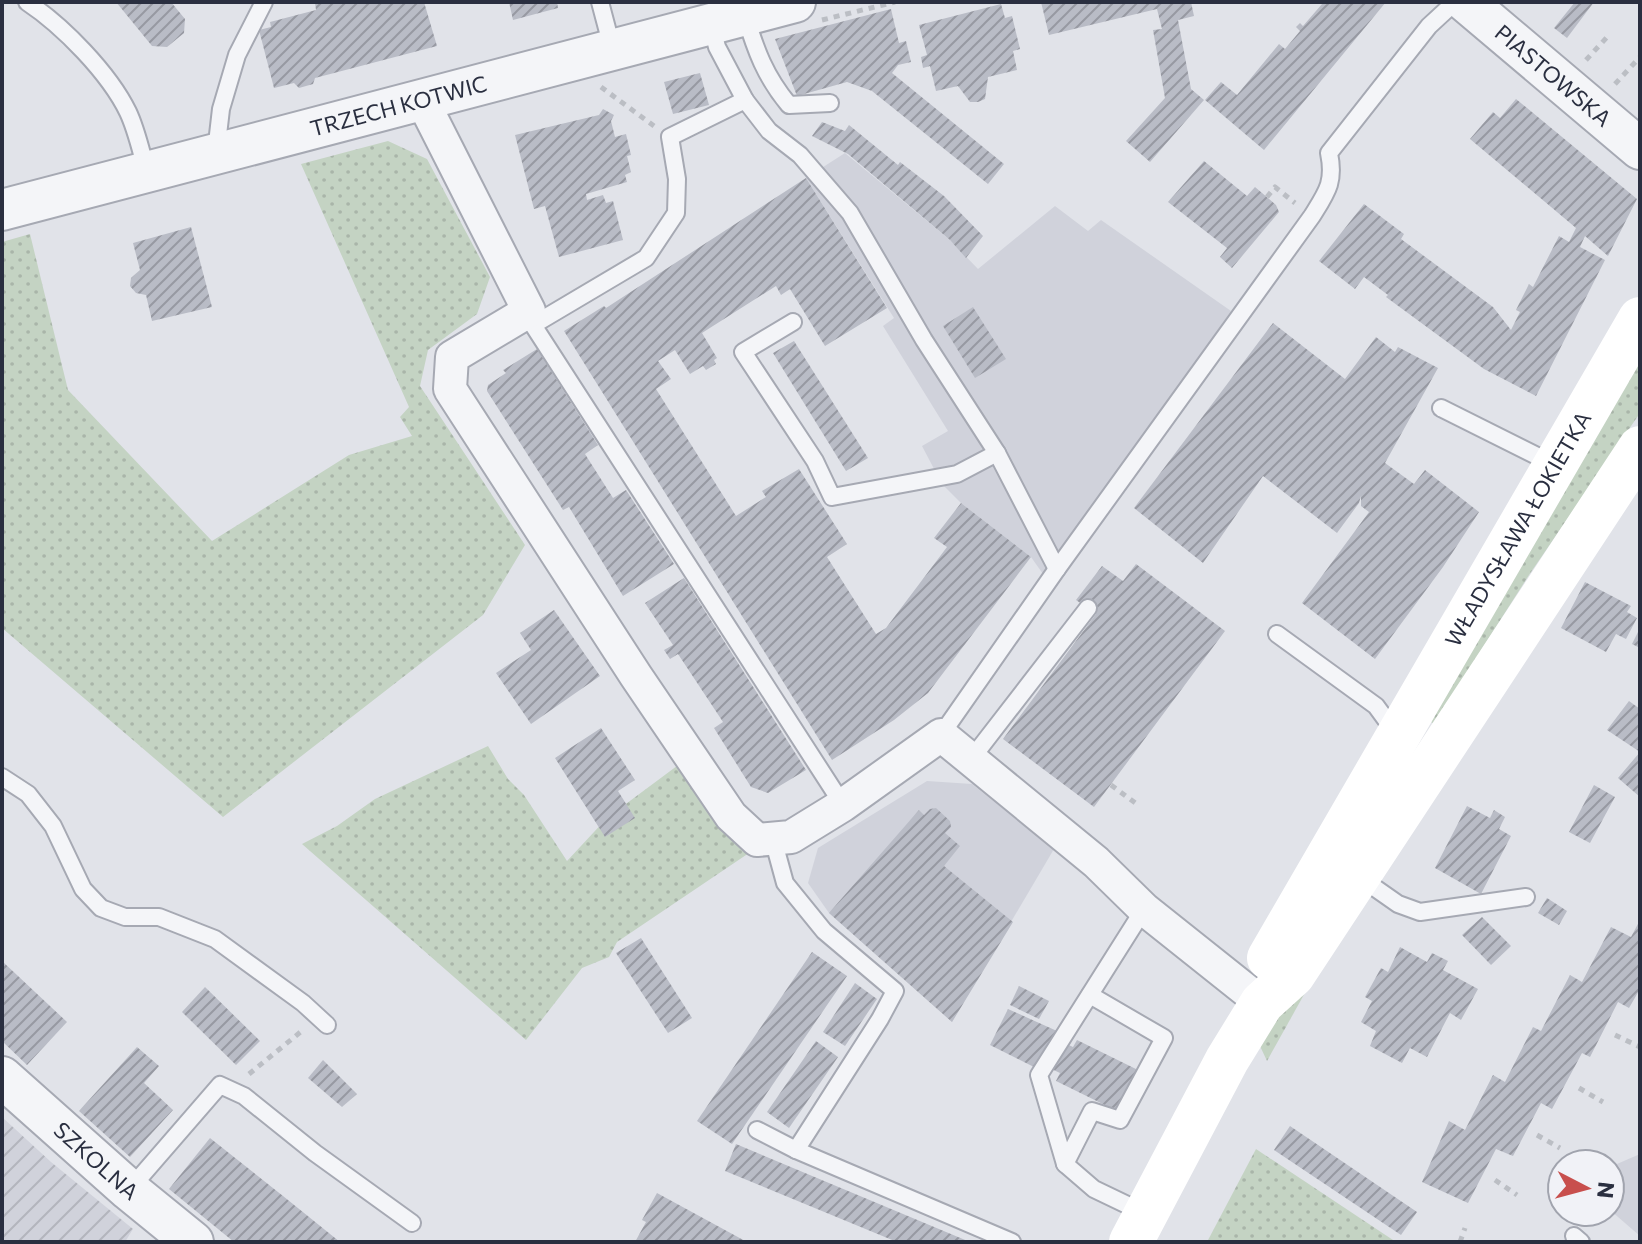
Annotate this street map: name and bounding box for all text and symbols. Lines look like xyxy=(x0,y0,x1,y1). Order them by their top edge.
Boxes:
street label: PIASTOWSKA xyxy=(1490,19,1617,132)
street label: TRZECH KOTWIC xyxy=(307,69,490,142)
street label: WŁADYSŁAWA ŁOKIETKA xyxy=(1439,406,1596,651)
street label: SZKOLNA xyxy=(49,1116,144,1205)
north arrow xyxy=(1546,1148,1626,1228)
text: N xyxy=(1592,1181,1621,1200)

